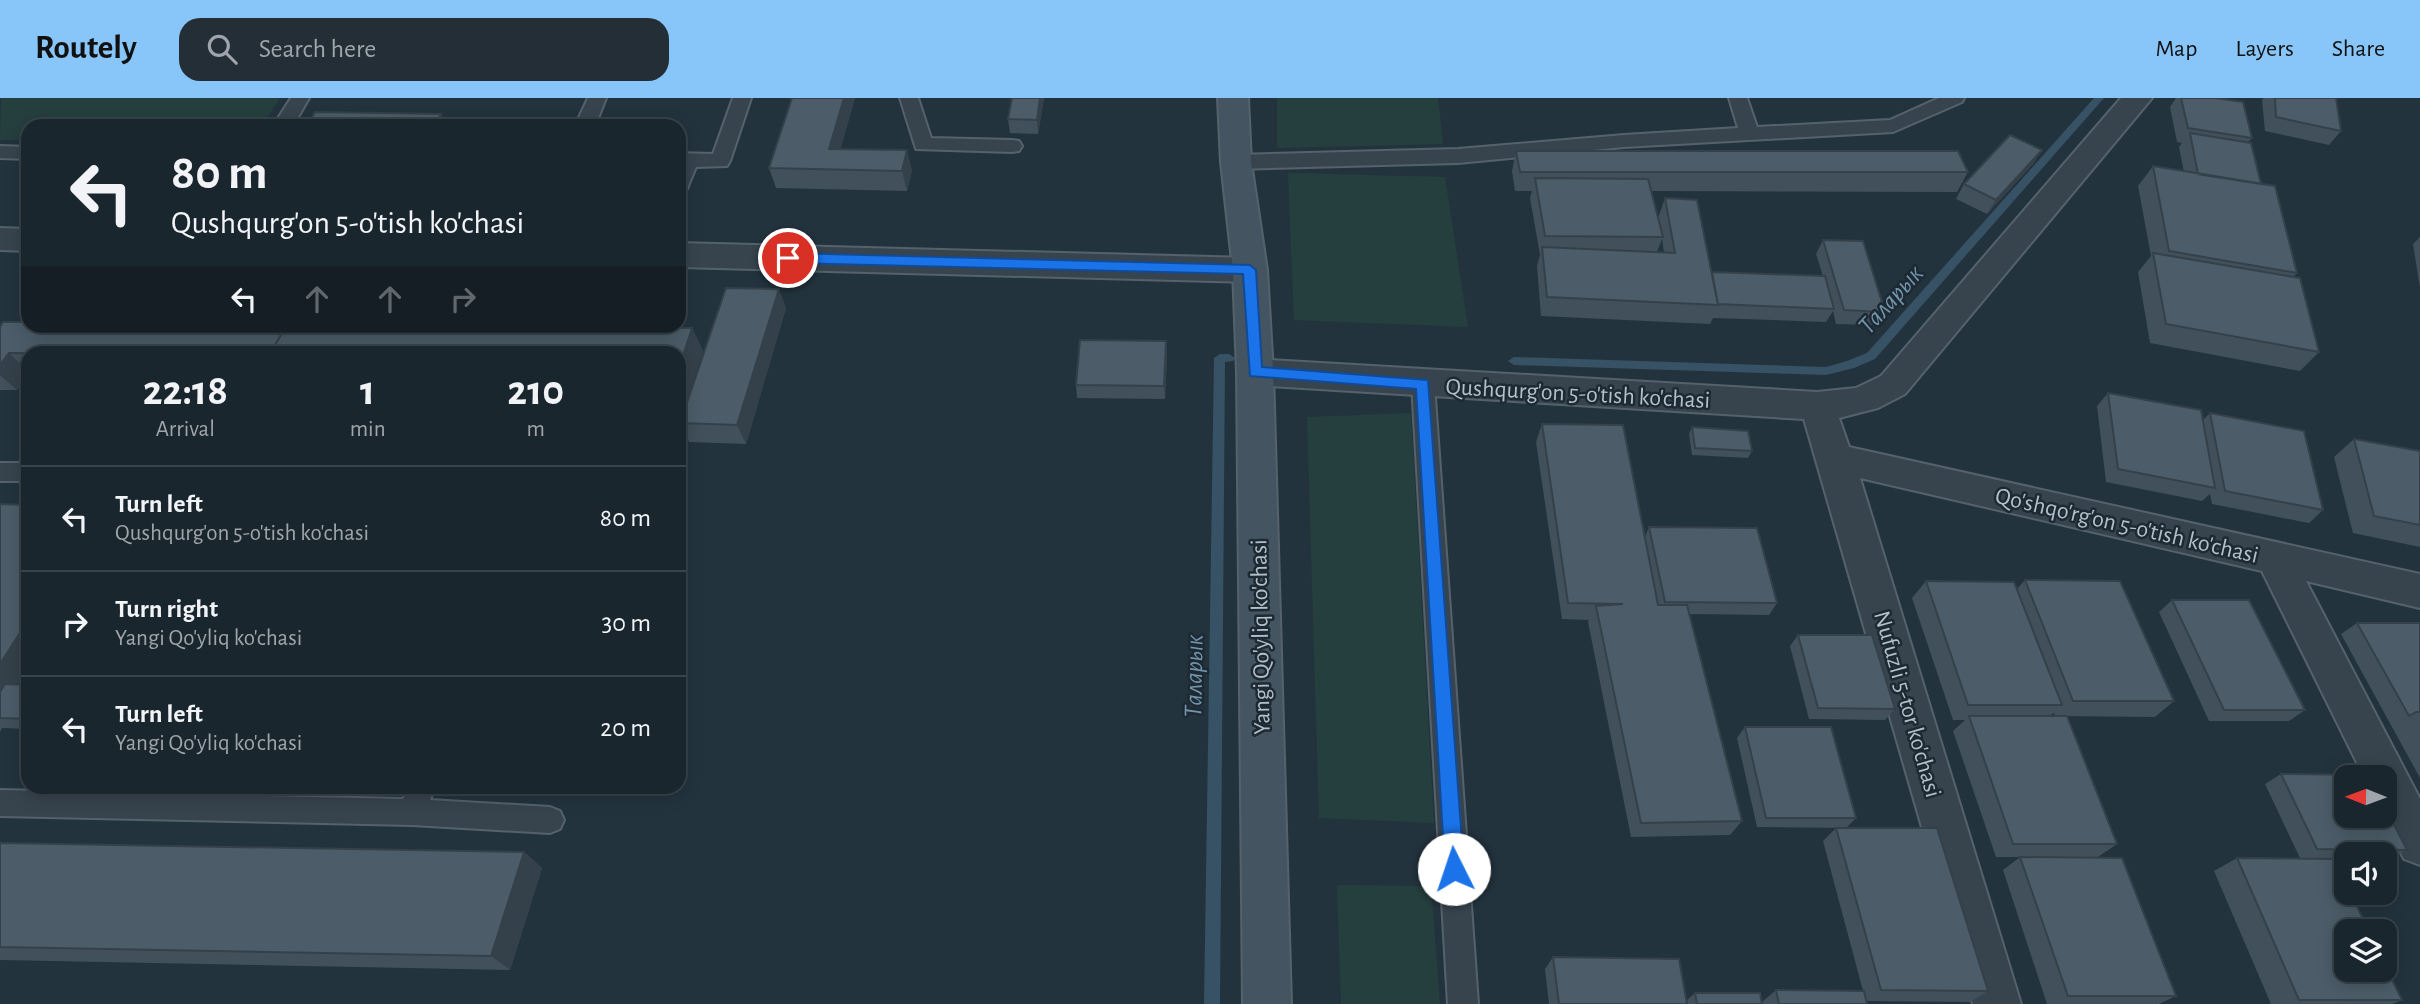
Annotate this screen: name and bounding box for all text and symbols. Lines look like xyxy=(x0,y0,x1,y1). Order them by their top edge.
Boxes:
search box xyxy=(179,18,669,81)
icon: search xyxy=(203,30,241,68)
text: Routely xyxy=(35,32,137,65)
text: Search here xyxy=(259,36,376,62)
text: Map xyxy=(2155,37,2197,61)
text: Layers xyxy=(2235,37,2294,61)
text: Share xyxy=(2332,37,2385,61)
icon: left xyxy=(56,147,147,238)
text: 80 m xyxy=(171,149,268,198)
text: Qushqurg'on 5-o'tish ko'chasi xyxy=(171,207,524,239)
pin xyxy=(758,228,818,288)
icon: arrive xyxy=(769,239,807,277)
water label: Таларык xyxy=(1853,260,1928,339)
icon: left xyxy=(225,280,263,318)
icon: ahead xyxy=(298,280,336,318)
icon: ahead xyxy=(371,280,409,318)
icon: right xyxy=(444,280,482,318)
text: 22:18 xyxy=(143,370,228,412)
text: 1 xyxy=(360,370,375,412)
text: 210 xyxy=(507,370,564,412)
street label: Qushqurg'on 5-o'tish ko'chasi xyxy=(1445,375,1711,413)
text: Arrival xyxy=(156,418,215,441)
text: min xyxy=(350,418,386,441)
text: m xyxy=(527,418,545,441)
street label: Qo'shqo'rg'on 5-o'tish ko'chasi xyxy=(1993,484,2261,568)
text: Turn left xyxy=(115,491,203,517)
icon: left xyxy=(56,500,94,538)
text: 80 m xyxy=(600,505,651,531)
text: Qushqurg'on 5-o'tish ko'chasi xyxy=(115,522,369,545)
street label: Yangi Qo'yliq ko'chasi xyxy=(1247,539,1275,735)
text: Turn right xyxy=(115,596,218,622)
icon: right xyxy=(56,605,94,643)
street label: Nufuzli 5-tor ko'chasi xyxy=(1869,608,1945,800)
text: 30 m xyxy=(601,610,651,636)
text: Yangi Qo'yliq ko'chasi xyxy=(115,627,302,650)
water label: Таларык xyxy=(1180,634,1208,718)
text: Turn left xyxy=(115,701,203,727)
icon: left xyxy=(56,710,94,748)
text: 20 m xyxy=(600,715,651,741)
text: Yangi Qo'yliq ko'chasi xyxy=(115,732,302,755)
north arrow xyxy=(2334,765,2398,828)
map controls xyxy=(2334,765,2397,982)
position arrow xyxy=(1417,832,1491,906)
button: sound xyxy=(2334,842,2397,905)
button: layers xyxy=(2334,919,2397,982)

